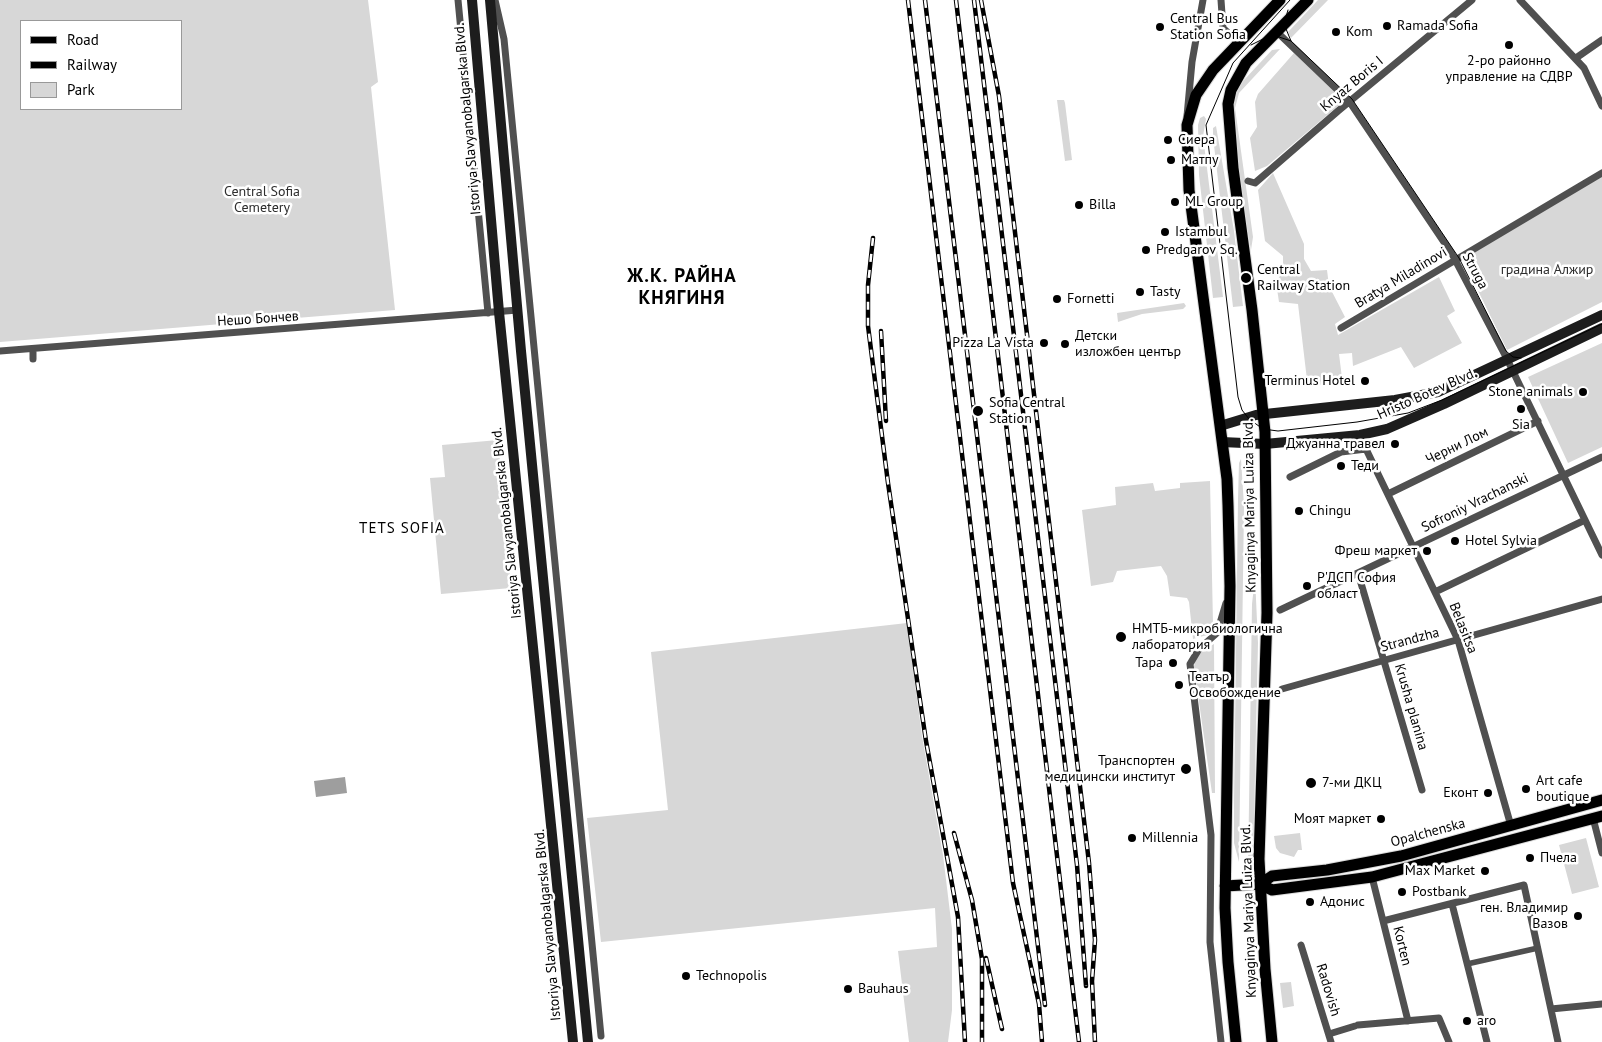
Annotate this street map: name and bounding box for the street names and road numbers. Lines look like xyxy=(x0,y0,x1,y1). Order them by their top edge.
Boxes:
street label: Istoriya Slavyanobalgarska Blvd. xyxy=(451,22,485,216)
street label: Knyaz Boris I xyxy=(1317,53,1387,115)
street label: Bratya Miladinovi xyxy=(1352,244,1450,312)
street label: Struga xyxy=(1458,250,1492,292)
street label: Нешо Бончев xyxy=(217,308,299,330)
street label: Hristo Botev Blvd. xyxy=(1375,365,1479,423)
street label: Knyaginya Mariya Luiza Blvd. xyxy=(1240,419,1260,593)
street label: Черни Лом xyxy=(1423,424,1491,468)
street label: Istoriya Slavyanobalgarska Blvd. xyxy=(489,426,525,620)
street label: Sofroniy Vrachanski xyxy=(1419,470,1531,536)
street label: Belasitsa xyxy=(1445,600,1481,656)
street label: Strandzha xyxy=(1379,624,1441,656)
street label: Krusha planina xyxy=(1391,662,1431,752)
street label: Opalchenska xyxy=(1389,815,1467,851)
street label: Knyaginya Mariya Luiza Blvd. xyxy=(1238,824,1260,998)
street label: Istoriya Slavyanobalgarska Blvd. xyxy=(531,828,565,1022)
street label: Korten xyxy=(1389,925,1415,967)
street label: Radovish xyxy=(1312,962,1344,1018)

